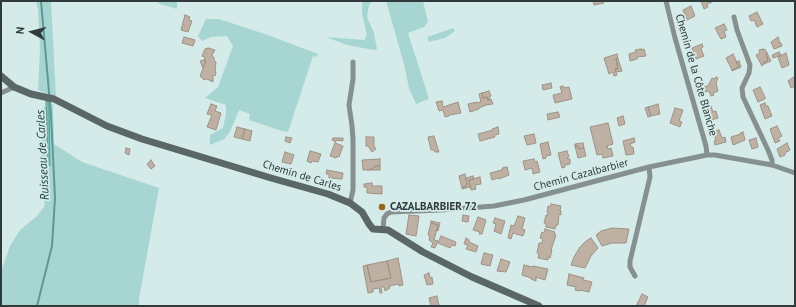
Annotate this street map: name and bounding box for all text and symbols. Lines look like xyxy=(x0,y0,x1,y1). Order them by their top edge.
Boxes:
north arrow xyxy=(12,12,52,52)
street label: Chemin de la Côte Blanche xyxy=(672,12,720,138)
text: N xyxy=(13,26,27,35)
water label: Ruisseau de Carles xyxy=(33,110,53,200)
street label: Chemin Cazalbarbier xyxy=(532,156,630,194)
street label: Chemin de Carles xyxy=(261,158,343,194)
place label: CAZALBARBIER 72 xyxy=(390,200,477,214)
marker: CAZALBARBIER 72 xyxy=(377,202,387,212)

